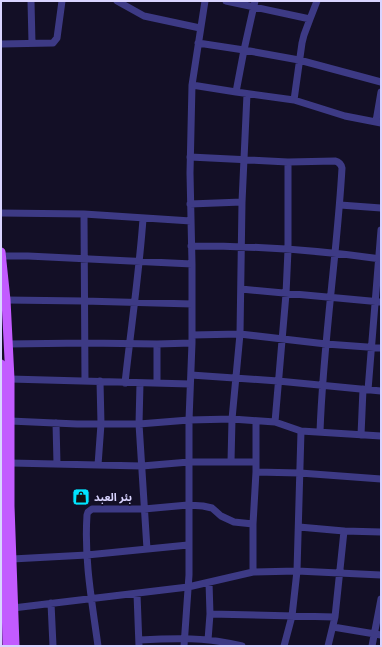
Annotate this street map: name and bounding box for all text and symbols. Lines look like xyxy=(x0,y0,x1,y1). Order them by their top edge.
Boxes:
shop icon: بئر العبد xyxy=(71,487,91,507)
place label: بئر العبد xyxy=(94,491,132,504)

